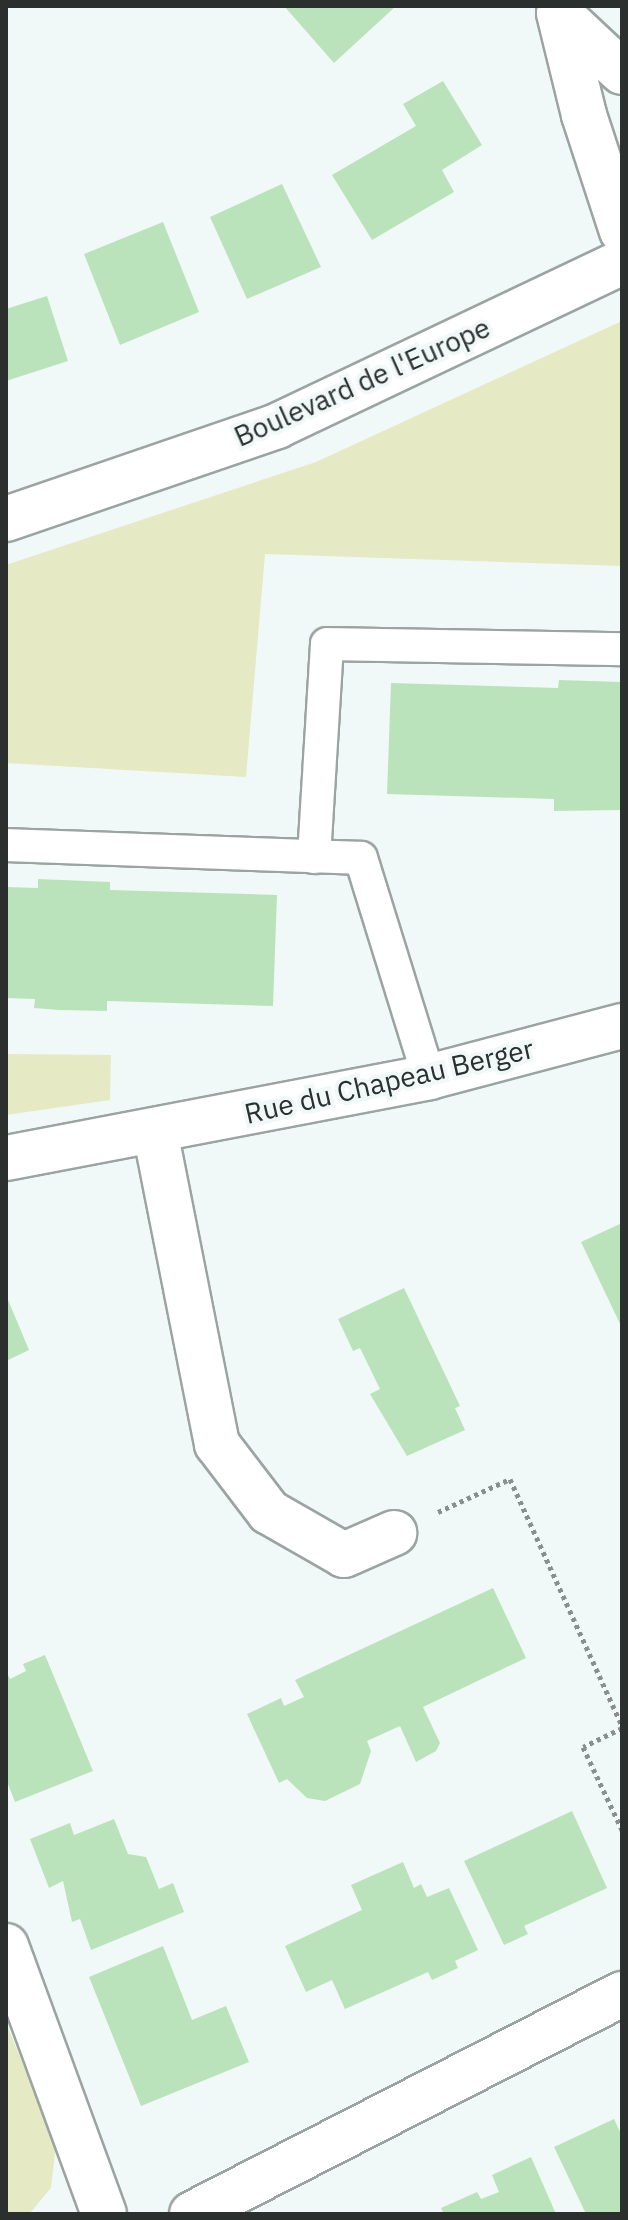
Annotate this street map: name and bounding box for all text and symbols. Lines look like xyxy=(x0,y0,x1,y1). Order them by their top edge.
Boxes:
street label: Boulevard de l'Europe xyxy=(229,310,495,454)
street label: Rue du Chapeau Berger xyxy=(241,1031,537,1131)

